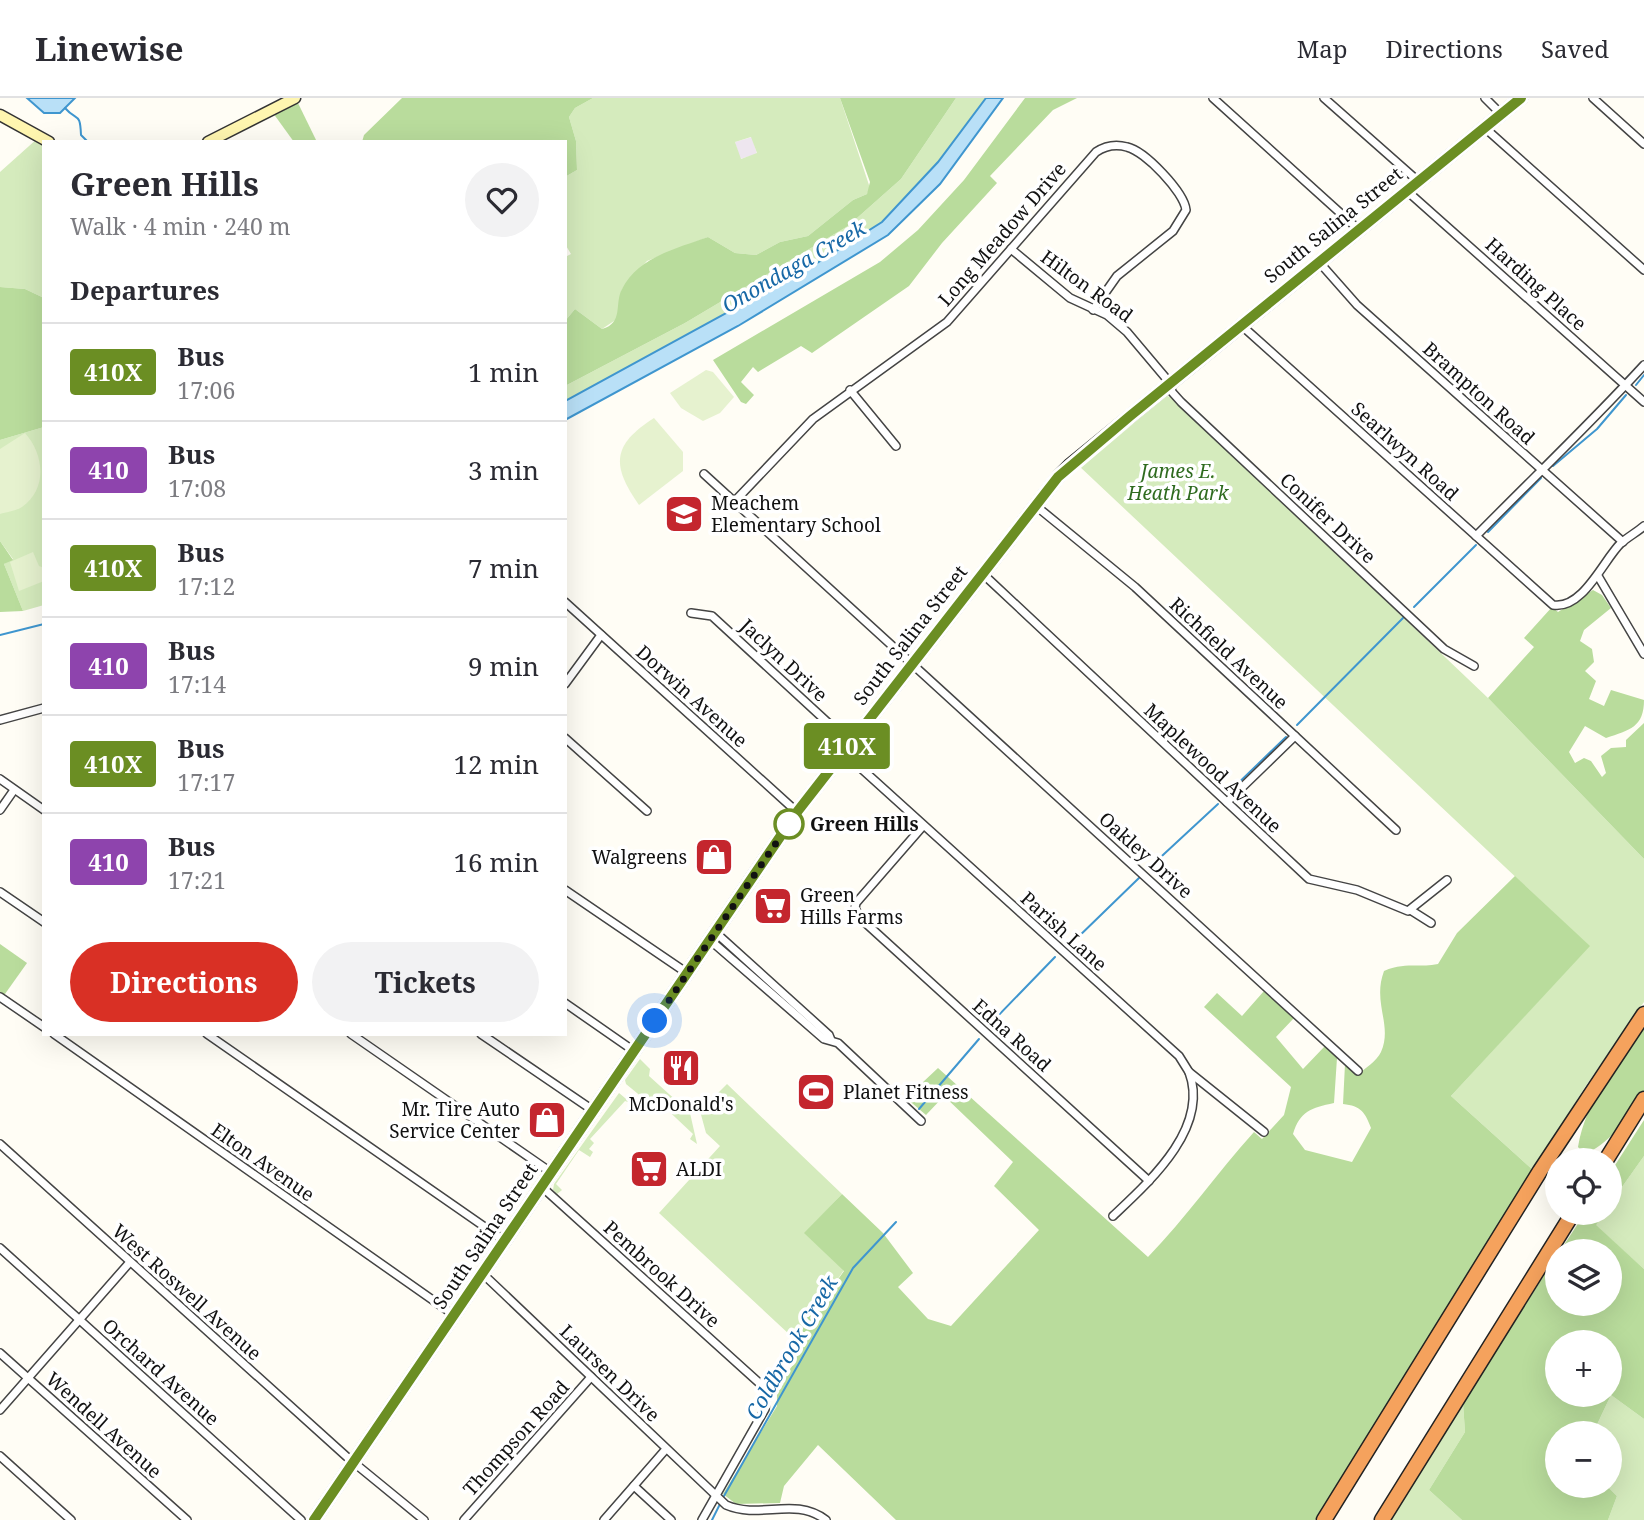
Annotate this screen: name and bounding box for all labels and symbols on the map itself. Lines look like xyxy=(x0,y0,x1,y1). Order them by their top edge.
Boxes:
street label: Long Meadow Drive xyxy=(932,156,1072,312)
street label: South Salina Street xyxy=(1258,161,1408,289)
water label: Onondaga Creek xyxy=(717,213,871,319)
street label: Harding Place xyxy=(1480,232,1592,336)
street label: Hilton Road xyxy=(1036,244,1138,328)
street label: Brampton Road xyxy=(1418,336,1541,450)
street label: Searlwyn Road xyxy=(1346,396,1465,506)
park label: James E. Heath Park xyxy=(1126,458,1230,506)
street label: Conifer Drive xyxy=(1275,467,1381,569)
place label: Meachem Elementary School xyxy=(711,490,881,538)
school or university icon: Meachem Elementary School xyxy=(663,493,705,535)
street label: South Salina Street xyxy=(847,559,973,710)
street label: Richfield Avenue xyxy=(1164,591,1294,715)
street label: Jaclyn Drive xyxy=(734,612,833,707)
street label: Dorwin Avenue xyxy=(631,639,753,753)
street label: Maplewood Avenue xyxy=(1139,697,1287,839)
line badge: 410X xyxy=(798,723,896,769)
street label: Oakley Drive xyxy=(1094,806,1198,904)
marker: Green Hills xyxy=(774,809,804,839)
place label: Green Hills xyxy=(810,811,919,837)
shop icon: Walgreens xyxy=(693,836,735,878)
place label: Walgreens xyxy=(592,844,687,870)
place label: Green Hills Farms xyxy=(800,882,903,930)
supermarket icon: Green Hills Farms xyxy=(752,885,794,927)
street label: Parish Lane xyxy=(1015,885,1113,977)
street label: Edna Road xyxy=(967,993,1057,1077)
your location xyxy=(637,1003,672,1038)
restaurant icon: McDonald's xyxy=(660,1047,702,1089)
sports icon: Planet Fitness xyxy=(795,1071,837,1113)
place label: Planet Fitness xyxy=(843,1079,969,1105)
place label: McDonald's xyxy=(628,1091,734,1117)
place label: Mr. Tire Auto Service Center xyxy=(389,1096,520,1144)
shop icon: Mr. Tire Auto Service Center xyxy=(526,1099,568,1141)
street label: Elton Avenue xyxy=(206,1117,320,1207)
supermarket icon: ALDI xyxy=(628,1148,670,1190)
place label: ALDI xyxy=(676,1156,722,1182)
street label: South Salina Street xyxy=(426,1158,544,1314)
street label: Pembrook Drive xyxy=(598,1215,726,1333)
street label: West Roswell Avenue xyxy=(107,1218,267,1366)
water label: Coldbrook Creek xyxy=(739,1270,844,1425)
street label: Orchard Avenue xyxy=(97,1313,225,1431)
street label: Laursen Drive xyxy=(554,1319,666,1427)
street label: Wendell Avenue xyxy=(40,1366,168,1484)
street label: Thompson Road xyxy=(457,1375,575,1501)

